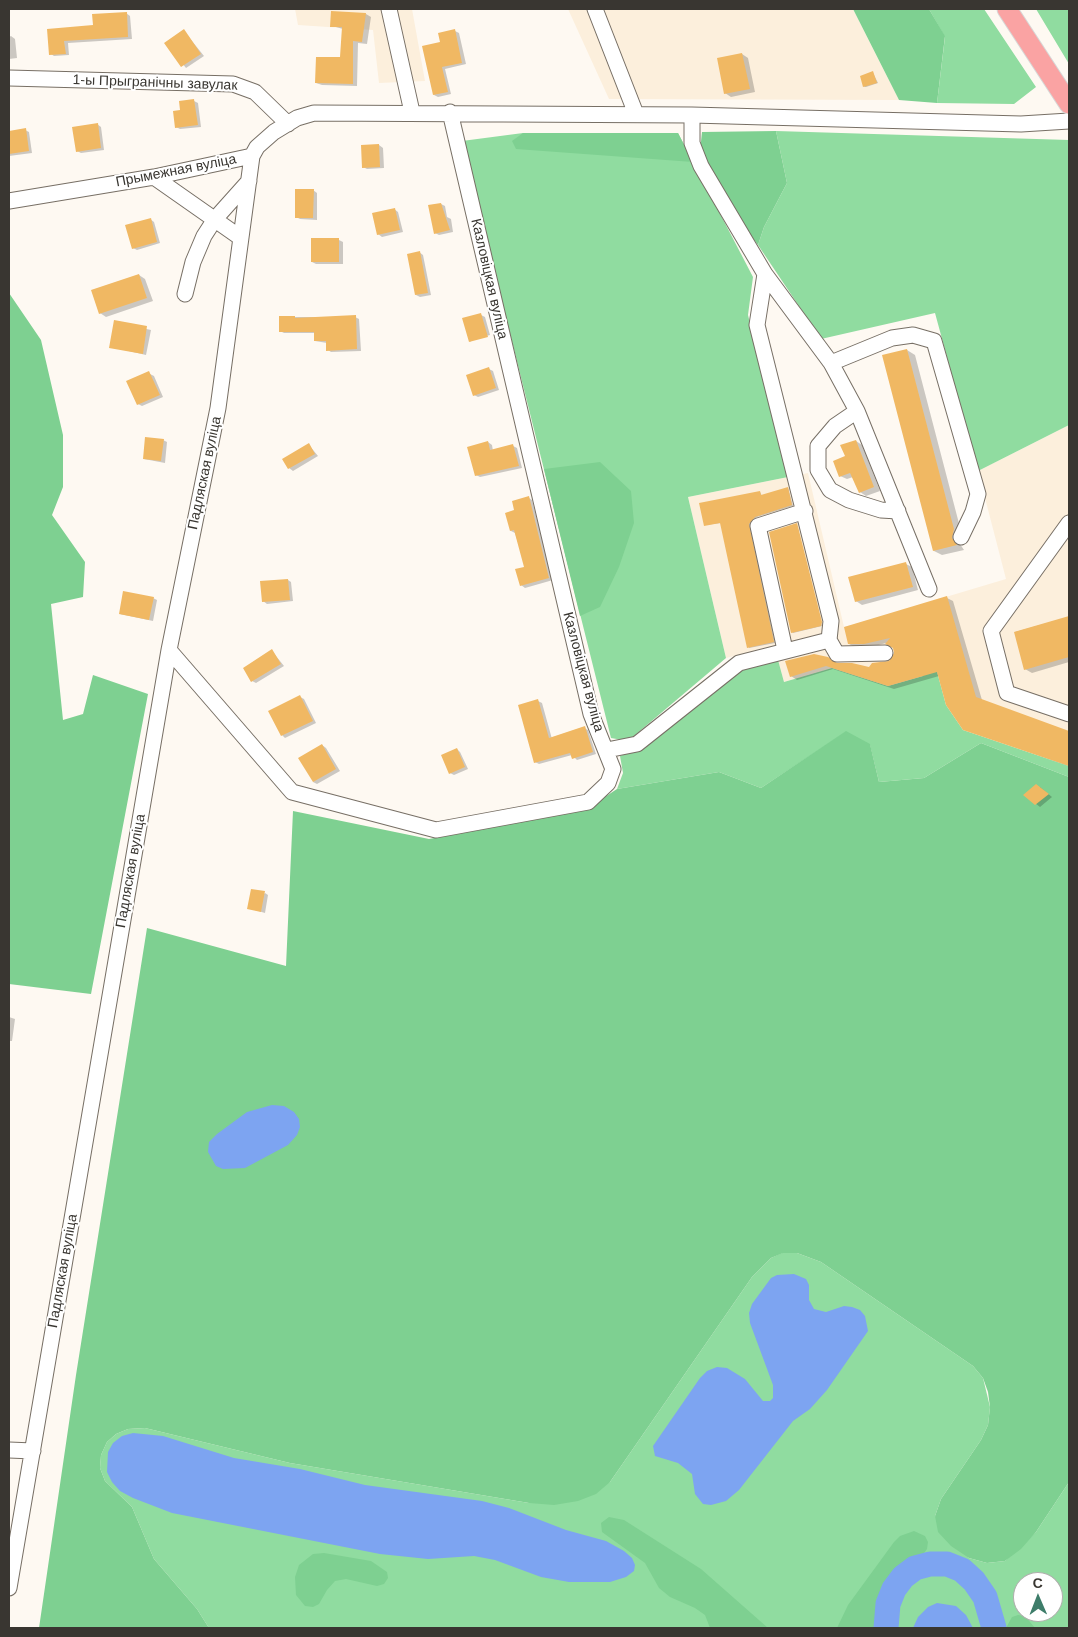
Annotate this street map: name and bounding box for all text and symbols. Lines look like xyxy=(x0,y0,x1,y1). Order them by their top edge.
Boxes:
street label: 1-ы Прыгранічны завулак xyxy=(72,72,238,94)
street label: Прымежная вуліца xyxy=(114,151,238,191)
street label: Казловіцкая вуліца xyxy=(467,217,511,341)
street label: Падляская вуліца xyxy=(185,415,225,531)
street label: Казловіцкая вуліца xyxy=(559,610,607,734)
street label: Падляская вуліца xyxy=(113,813,149,929)
street label: Падляская вуліца xyxy=(45,1213,81,1329)
north arrow xyxy=(1013,1572,1063,1622)
text: С xyxy=(1033,1575,1043,1591)

